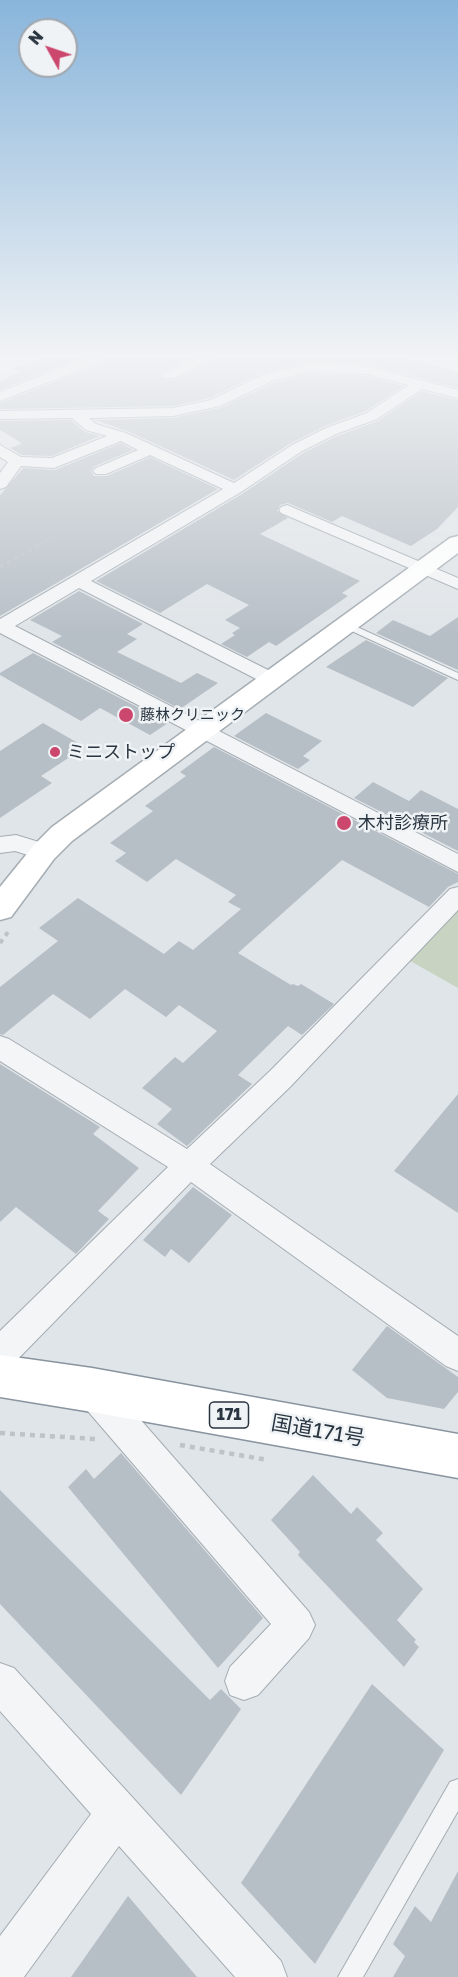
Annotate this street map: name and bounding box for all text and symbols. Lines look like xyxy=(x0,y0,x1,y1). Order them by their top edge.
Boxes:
north arrow xyxy=(18,18,78,78)
text: N xyxy=(24,27,47,49)
marker: 藤林クリニック xyxy=(117,706,135,724)
place label: 藤林クリニック xyxy=(140,706,245,724)
place label: ミニストップ xyxy=(67,741,175,763)
marker: ミニストップ xyxy=(48,745,62,759)
place label: 木村診療所 xyxy=(358,812,448,834)
marker: 木村診療所 xyxy=(335,814,353,832)
road number: 171 xyxy=(210,1402,248,1428)
street label: 国道171号 xyxy=(269,1410,367,1452)

